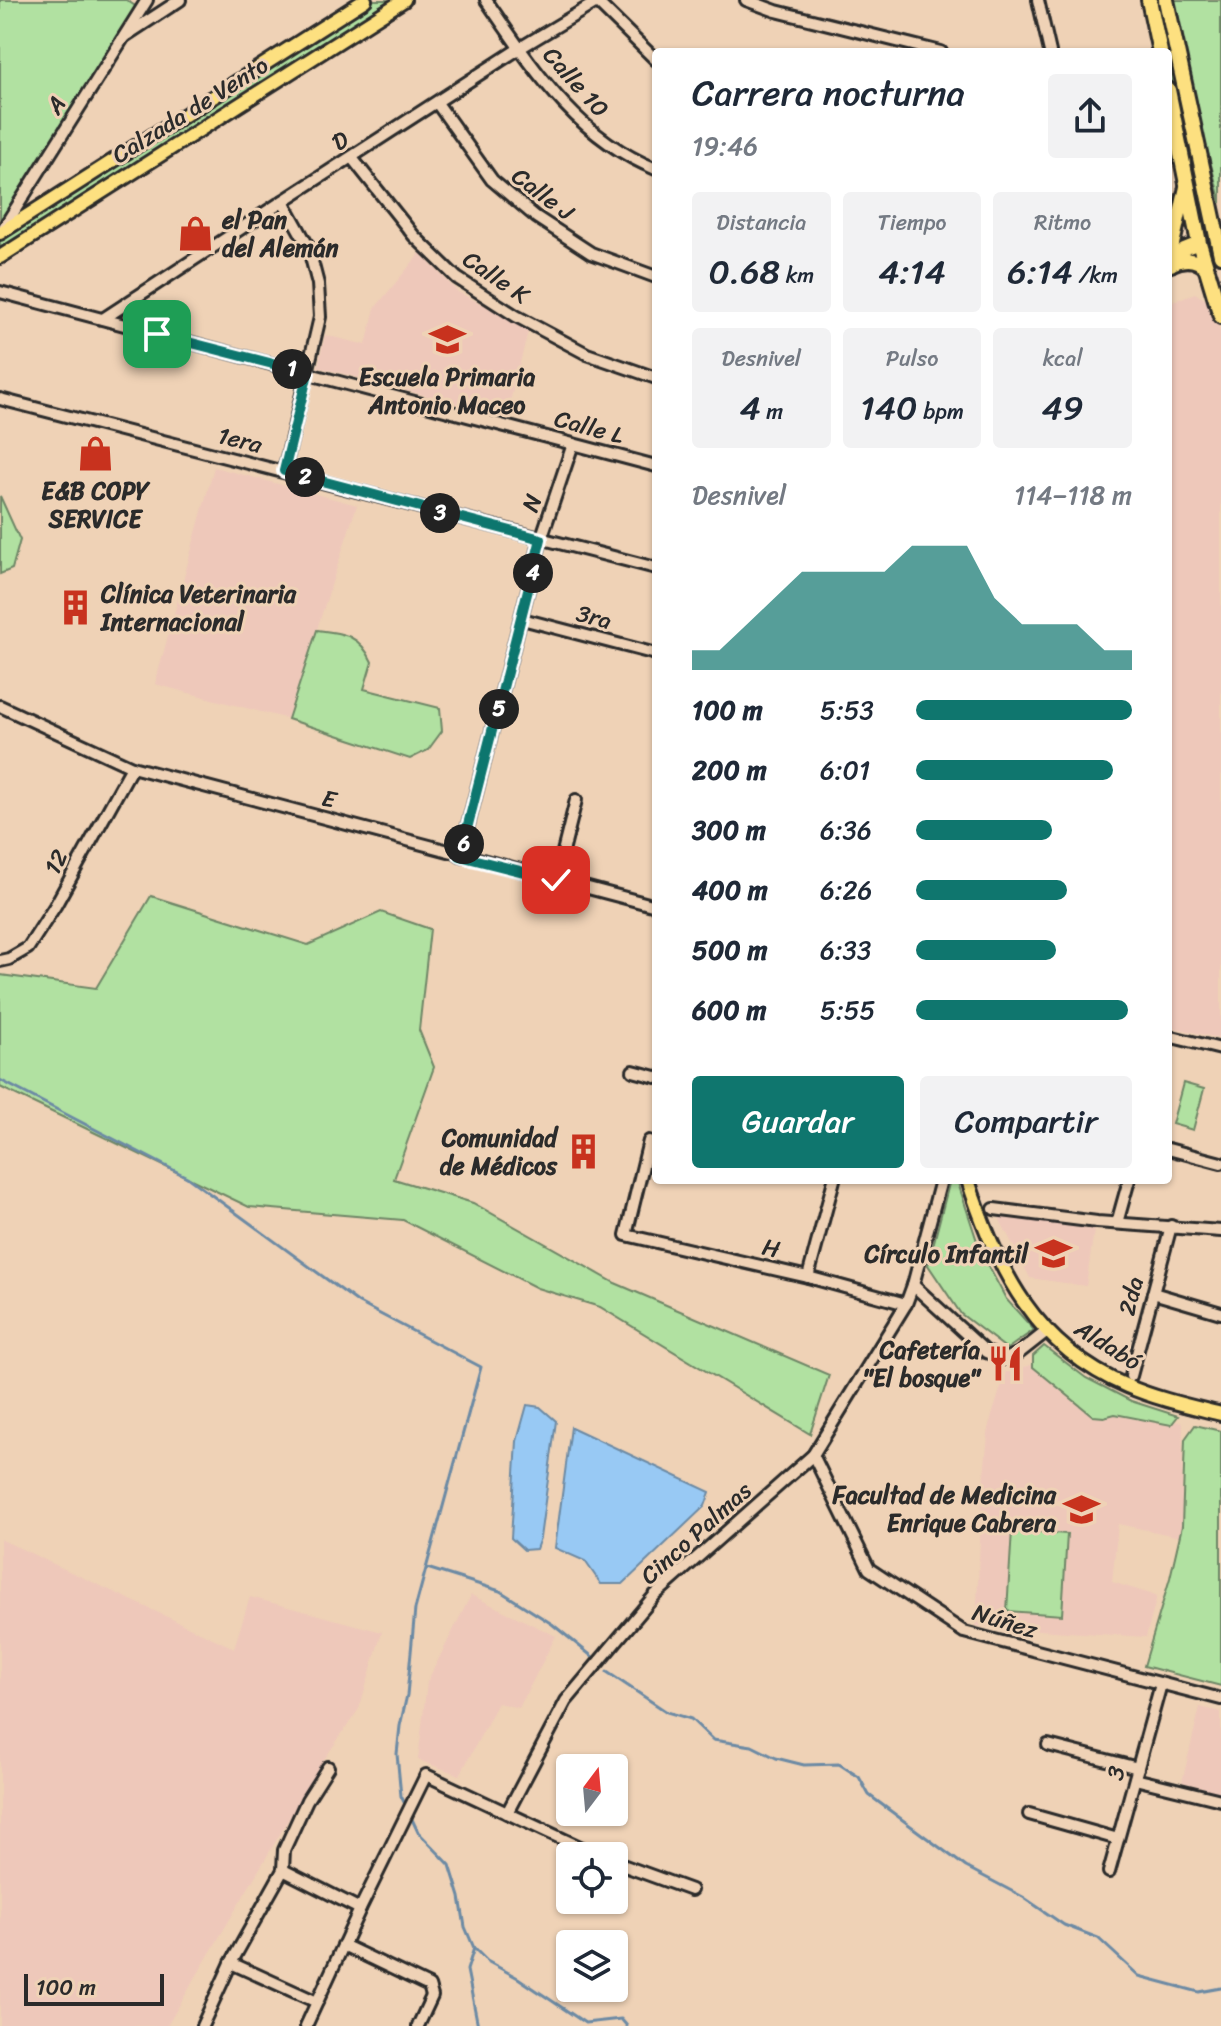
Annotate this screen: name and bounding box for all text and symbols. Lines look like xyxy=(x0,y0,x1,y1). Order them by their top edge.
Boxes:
street label: Calle 10 xyxy=(532,36,620,128)
street label: Calzada de Vento xyxy=(103,45,277,175)
text: Carrera nocturna xyxy=(692,61,964,125)
button: share xyxy=(1048,74,1132,158)
street label: A xyxy=(33,87,78,124)
street label: D xyxy=(323,119,358,163)
text: 19:46 xyxy=(692,123,758,169)
street label: Calle J xyxy=(502,156,584,232)
place label: el Pan del Alemán xyxy=(221,199,338,269)
text: Distancia xyxy=(716,203,806,242)
text: Tiempo xyxy=(877,203,947,242)
text: Ritmo xyxy=(1034,203,1091,242)
shop icon: el Pan del Alemán xyxy=(177,215,215,253)
street label: Calle K xyxy=(454,239,540,316)
text: 0.68 xyxy=(708,242,780,302)
text: 4:14 xyxy=(878,242,946,302)
text: 6:14 xyxy=(1007,242,1073,302)
text: km xyxy=(780,256,814,295)
text: /km xyxy=(1073,256,1118,295)
pin xyxy=(123,300,191,368)
icon: arrive xyxy=(135,312,179,356)
school or university icon: Escuela Primaria Antonio Maceo xyxy=(428,321,466,359)
text: Desnivel xyxy=(722,339,801,378)
text: Pulso xyxy=(886,339,938,378)
text: kcal xyxy=(1043,339,1083,378)
pin: 1 xyxy=(272,349,312,389)
text: 1 xyxy=(287,349,297,388)
place label: Escuela Primaria Antonio Maceo xyxy=(359,356,535,426)
text: 4 xyxy=(739,378,761,438)
text: 140 xyxy=(860,378,918,438)
text: 49 xyxy=(1042,378,1084,438)
text: m xyxy=(761,392,783,431)
text: bpm xyxy=(918,392,964,431)
street label: Calle L xyxy=(550,398,628,456)
street label: 1era xyxy=(213,414,268,466)
shop icon: E&B COPY SERVICE xyxy=(76,435,114,473)
pin: 2 xyxy=(285,457,325,497)
text: 2 xyxy=(299,457,311,496)
place label: E&B COPY SERVICE xyxy=(41,470,150,540)
text: Desnivel xyxy=(692,472,786,518)
text: 114–118 m xyxy=(1014,472,1132,518)
street label: N xyxy=(509,488,555,518)
pin: 3 xyxy=(420,493,460,533)
text: 3 xyxy=(434,493,446,532)
pin: 4 xyxy=(513,553,553,593)
text: 4 xyxy=(526,553,540,592)
place label: Clínica Veterinaria Internacional xyxy=(99,573,297,643)
building icon: Clínica Veterinaria Internacional xyxy=(56,589,94,627)
street label: 3ra xyxy=(572,592,616,642)
text: 100 m xyxy=(692,687,763,733)
text: 5:53 xyxy=(820,687,874,733)
pin: 5 xyxy=(479,689,519,729)
text: 5 xyxy=(492,689,506,728)
text: 200 m xyxy=(692,747,767,793)
text: 6:01 xyxy=(820,747,870,793)
street label: E xyxy=(317,777,342,821)
text: 300 m xyxy=(692,807,766,853)
text: 6:36 xyxy=(820,807,872,853)
pin: 6 xyxy=(444,824,484,864)
text: 6 xyxy=(458,824,470,863)
street label: 12 xyxy=(32,841,80,883)
pin xyxy=(522,846,590,914)
icon: check xyxy=(534,858,578,902)
text: 400 m xyxy=(692,867,768,913)
text: 6:26 xyxy=(820,867,872,913)
text: 500 m xyxy=(692,927,767,973)
text: 6:33 xyxy=(820,927,871,973)
text: 600 m xyxy=(692,987,766,1033)
text: 5:55 xyxy=(820,987,876,1033)
button: Guardar xyxy=(692,1076,904,1168)
button: Compartir xyxy=(920,1076,1132,1168)
place label: Comunidad de Médicos xyxy=(440,1117,559,1187)
building icon: Comunidad de Médicos xyxy=(564,1133,602,1171)
street label: H xyxy=(758,1226,784,1270)
place label: Círculo Infantil xyxy=(864,1233,1029,1275)
school or university icon: Círculo Infantil xyxy=(1035,1235,1073,1273)
street label: 2da xyxy=(1106,1272,1156,1320)
street label: Aldabó xyxy=(1065,1308,1150,1382)
place label: Cafetería "El bosque" xyxy=(863,1329,982,1399)
restaurant icon: Cafetería "El bosque" xyxy=(987,1345,1025,1383)
street label: Cinco Palmas xyxy=(630,1471,762,1595)
place label: Facultad de Medicina Enrique Cabrera xyxy=(832,1474,1057,1544)
school or university icon: Facultad de Medicina Enrique Cabrera xyxy=(1063,1490,1101,1528)
street label: Núñez xyxy=(967,1591,1043,1651)
north arrow xyxy=(556,1754,628,1826)
map controls xyxy=(556,1754,628,2002)
street label: 3 xyxy=(1094,1761,1138,1785)
button: locate xyxy=(556,1842,628,1914)
button: layers xyxy=(556,1930,628,2002)
text: 100 m xyxy=(36,1968,96,2007)
scale bar xyxy=(24,1970,164,2006)

